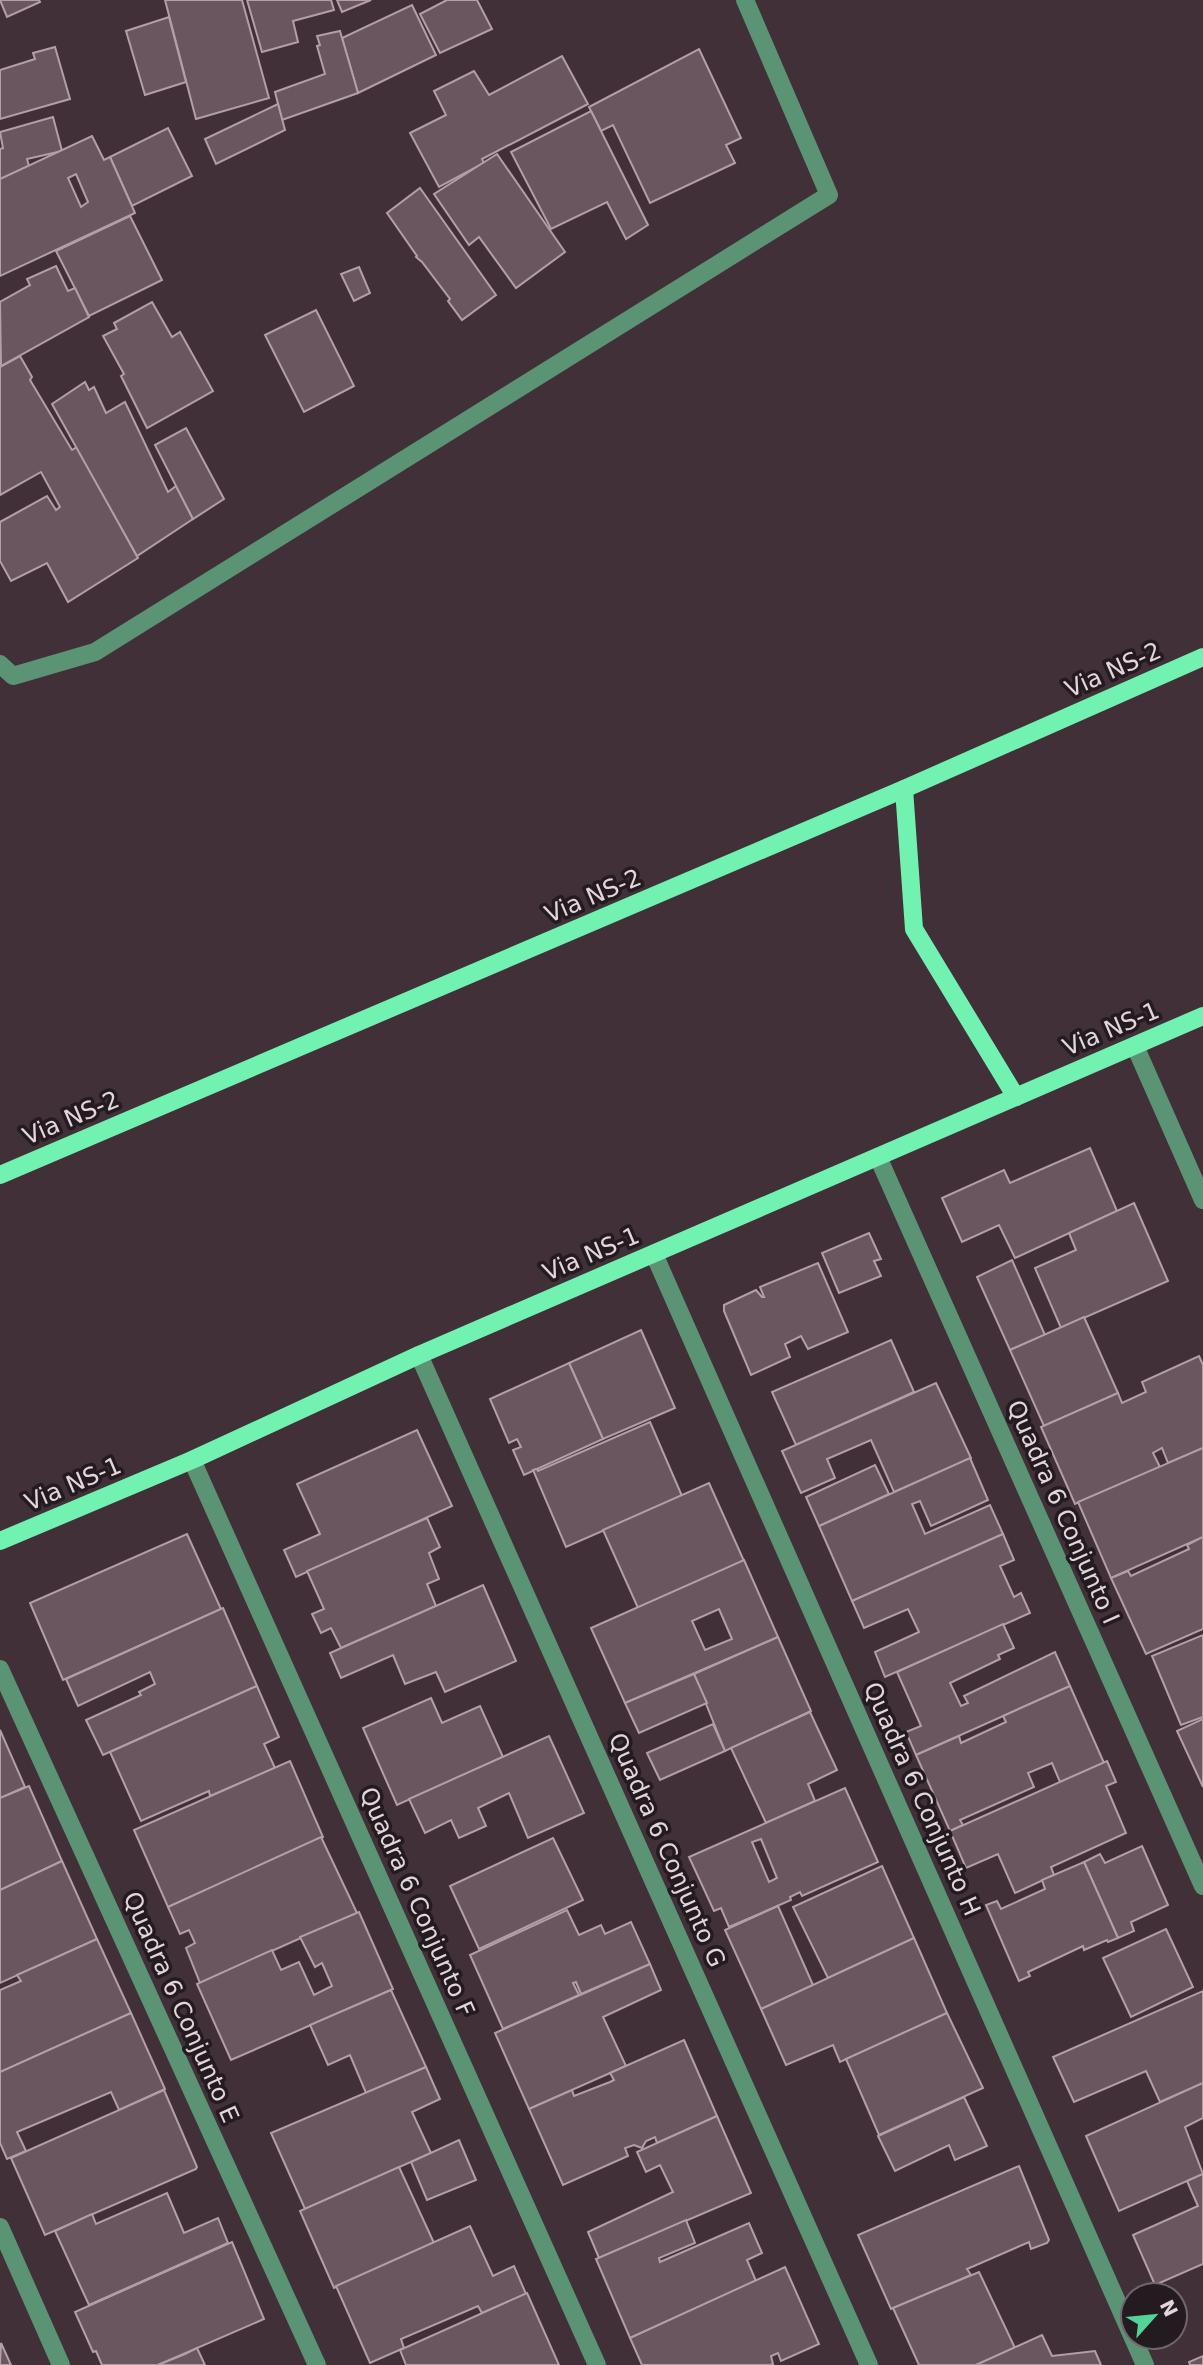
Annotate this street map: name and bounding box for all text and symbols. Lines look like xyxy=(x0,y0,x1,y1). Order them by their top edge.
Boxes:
street label: Via NS-2 xyxy=(1061,636,1165,704)
street label: Via NS-2 xyxy=(541,863,645,929)
street label: Via NS-1 xyxy=(1059,996,1163,1062)
street label: Via NS-2 xyxy=(19,1085,123,1151)
street label: Via NS-1 xyxy=(539,1221,643,1287)
street label: Quadra 6 Conjunto I xyxy=(1001,1396,1125,1628)
street label: Via NS-1 xyxy=(21,1451,125,1517)
street label: Quadra 6 Conjunto H xyxy=(858,1678,986,1920)
street label: Quadra 6 Conjunto G xyxy=(603,1729,731,1971)
street label: Quadra 6 Conjunto F xyxy=(354,1783,480,2021)
street label: Quadra 6 Conjunto E xyxy=(117,1887,245,2127)
north arrow xyxy=(1119,2281,1189,2351)
text: N xyxy=(1156,2296,1183,2320)

